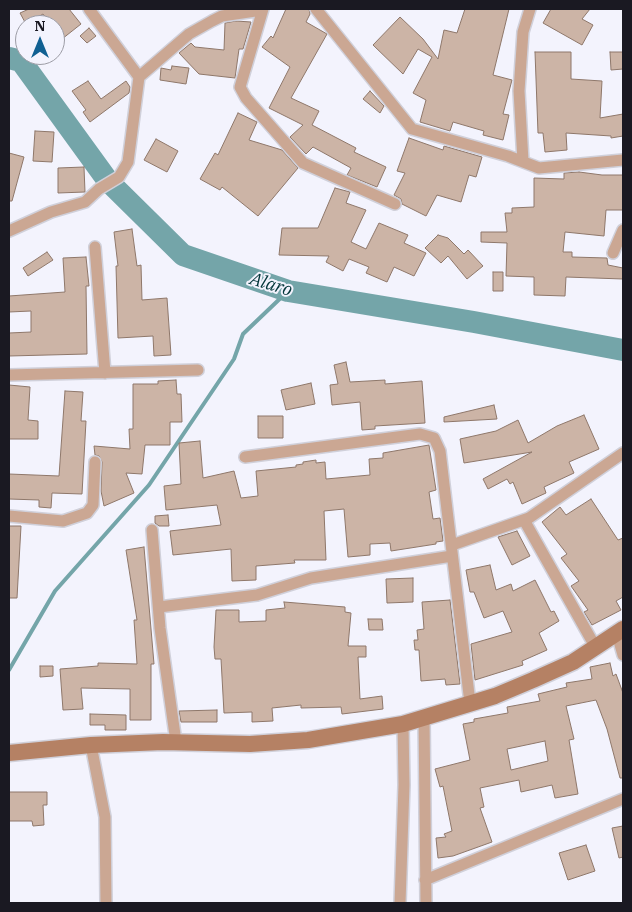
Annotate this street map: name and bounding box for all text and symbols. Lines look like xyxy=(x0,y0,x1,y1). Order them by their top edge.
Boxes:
north arrow xyxy=(15,15,65,65)
text: N xyxy=(34,17,46,35)
water label: Alaro xyxy=(247,268,295,302)

